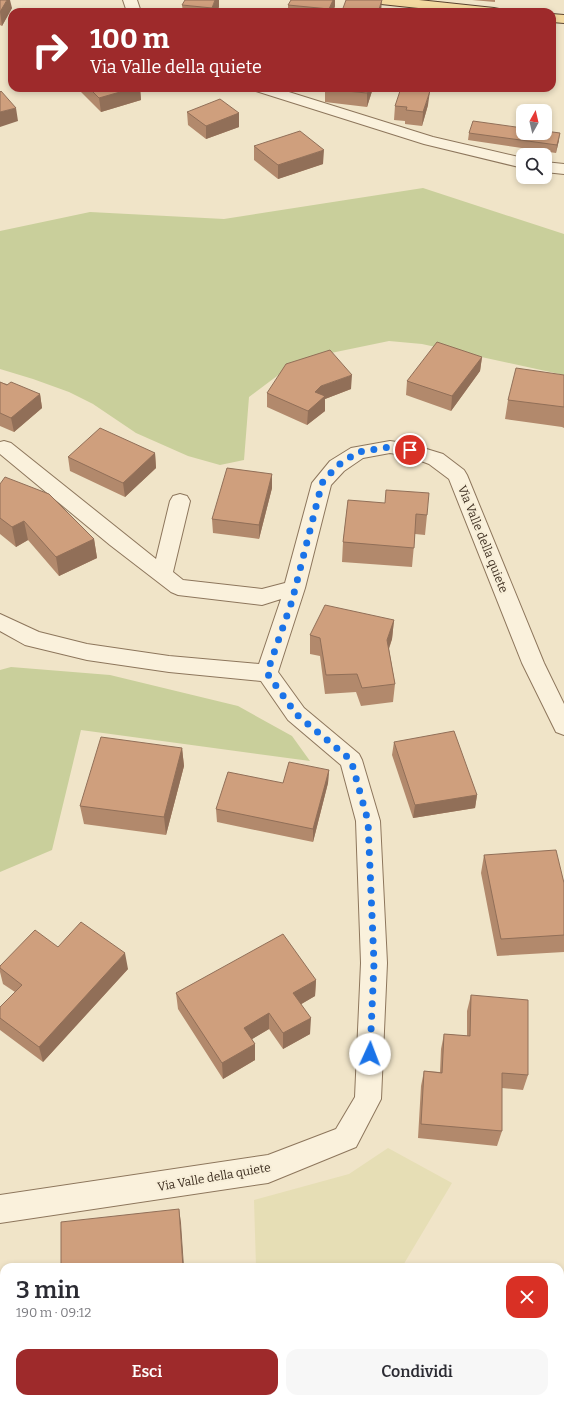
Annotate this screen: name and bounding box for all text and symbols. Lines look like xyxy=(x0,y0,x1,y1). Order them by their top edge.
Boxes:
text: 100 m xyxy=(90,22,169,55)
icon: right xyxy=(24,24,76,76)
text: Via Valle della quiete xyxy=(90,56,262,78)
north arrow xyxy=(516,104,552,140)
map controls xyxy=(516,104,552,184)
button: search xyxy=(516,148,552,184)
pin xyxy=(393,433,427,467)
icon: arrive xyxy=(399,439,421,461)
street label: Via Valle della quiete xyxy=(455,483,511,595)
position arrow xyxy=(349,1033,391,1075)
street label: Via Valle della quiete xyxy=(156,1160,272,1194)
text: 3 min xyxy=(16,1276,80,1304)
button: close xyxy=(506,1276,548,1318)
text: 190 m · 09:12 xyxy=(16,1305,91,1320)
button: Esci xyxy=(16,1349,278,1395)
button: Condividi xyxy=(286,1349,548,1395)

